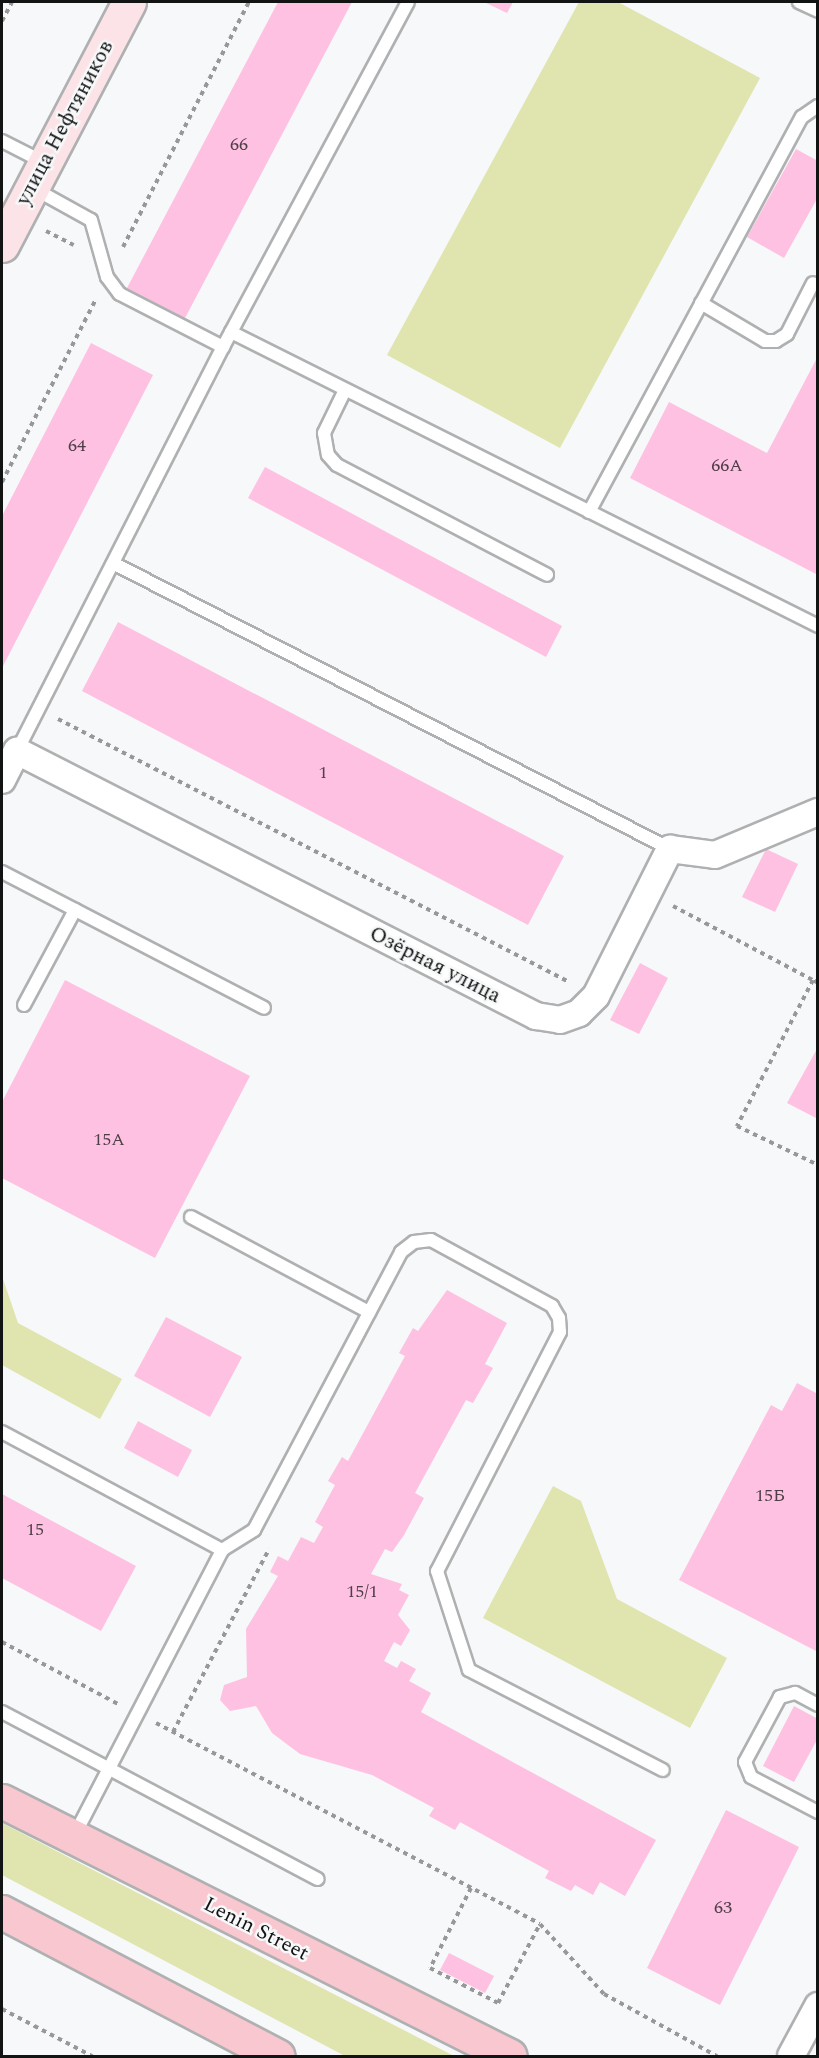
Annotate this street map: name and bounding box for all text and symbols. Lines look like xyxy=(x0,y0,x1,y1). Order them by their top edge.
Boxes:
street label: улица Нефтяников xyxy=(11,36,119,210)
house number: 66 xyxy=(230,134,248,156)
house number: 64 xyxy=(68,435,86,457)
house number: 66А xyxy=(711,455,743,477)
house number: 1 xyxy=(319,762,327,784)
street label: Озёрная улица xyxy=(365,921,505,1009)
house number: 15А xyxy=(93,1129,125,1151)
house number: 15Б xyxy=(755,1485,785,1507)
house number: 15 xyxy=(26,1519,44,1541)
house number: 15/1 xyxy=(346,1581,378,1603)
street label: Lenin Street xyxy=(199,1892,313,1966)
house number: 63 xyxy=(714,1897,732,1919)

